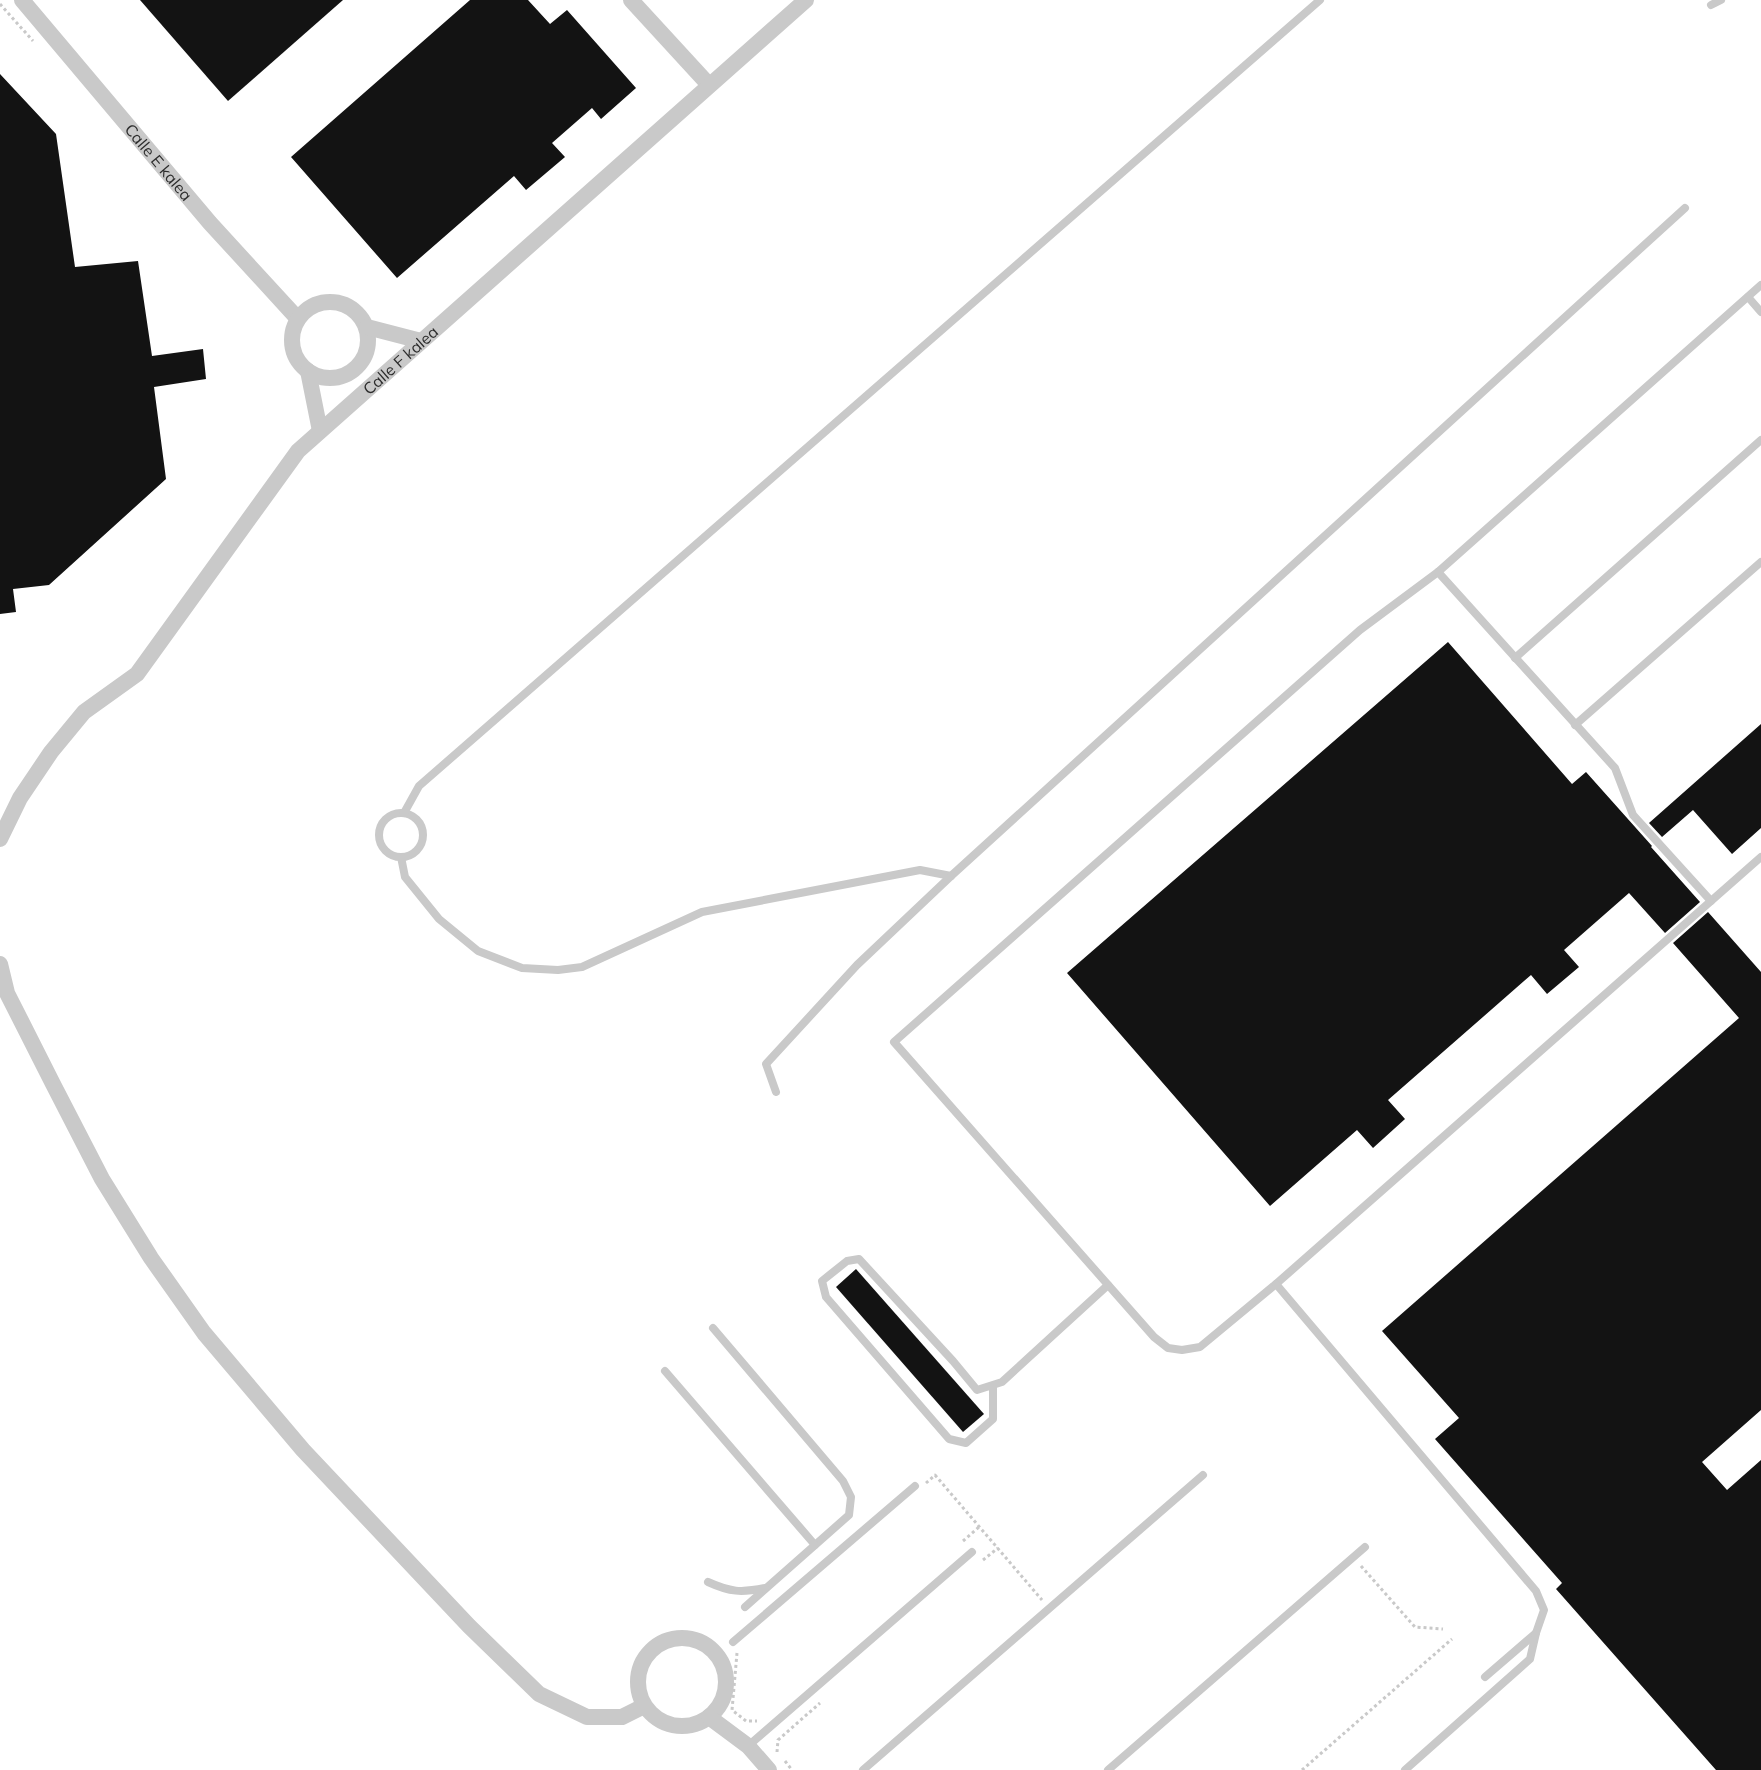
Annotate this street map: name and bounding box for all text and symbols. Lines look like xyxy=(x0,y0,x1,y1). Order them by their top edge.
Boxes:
street label: Calle E kalea xyxy=(121,120,197,205)
street label: Calle F kalea xyxy=(359,322,442,399)

